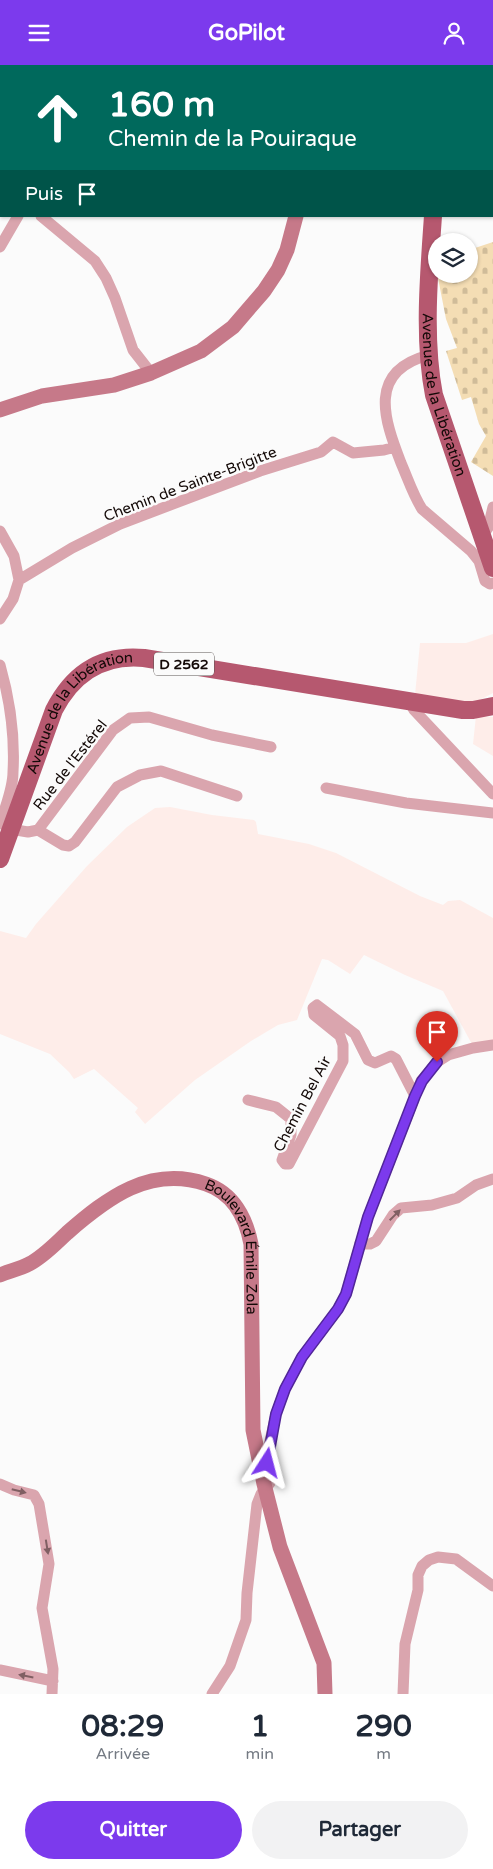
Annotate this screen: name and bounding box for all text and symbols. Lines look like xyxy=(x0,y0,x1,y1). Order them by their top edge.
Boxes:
icon: menu xyxy=(25,19,53,47)
icon: person xyxy=(440,19,468,47)
text: GoPilot xyxy=(208,20,285,46)
text: 160 m xyxy=(108,84,215,126)
icon: ahead xyxy=(25,85,90,150)
text: Chemin de la Pouiraque xyxy=(108,126,357,152)
icon: arrive xyxy=(73,180,101,208)
text: Puis xyxy=(25,183,63,205)
map controls xyxy=(428,233,478,283)
button: layers xyxy=(428,233,478,283)
street label: Avenue de la Libération xyxy=(419,313,470,479)
street label: Chemin de Sainte-Brigitte xyxy=(101,443,279,525)
street label: Avenue de la Libération xyxy=(23,648,133,776)
road number: D 2562 xyxy=(154,653,214,675)
street label: Rue de l'Estérel xyxy=(29,716,111,814)
pin xyxy=(416,1011,458,1062)
icon: arrive xyxy=(423,1018,451,1046)
street label: Chemin Bel Air xyxy=(269,1053,335,1155)
street label: Boulevard Émile Zola xyxy=(202,1175,261,1315)
one-way arrow xyxy=(389,1209,401,1221)
position arrow xyxy=(240,1436,292,1488)
one-way arrow xyxy=(11,1487,26,1495)
one-way arrow xyxy=(43,1539,51,1555)
one-way arrow xyxy=(18,1672,34,1680)
text: 08:29 xyxy=(81,1708,164,1745)
text: 1 xyxy=(250,1708,269,1745)
text: 290 xyxy=(355,1708,412,1745)
text: Arrivée xyxy=(96,1744,150,1764)
text: min xyxy=(246,1744,274,1764)
text: m xyxy=(376,1744,391,1764)
button: Quitter xyxy=(25,1801,242,1859)
button: Partager xyxy=(252,1801,468,1859)

